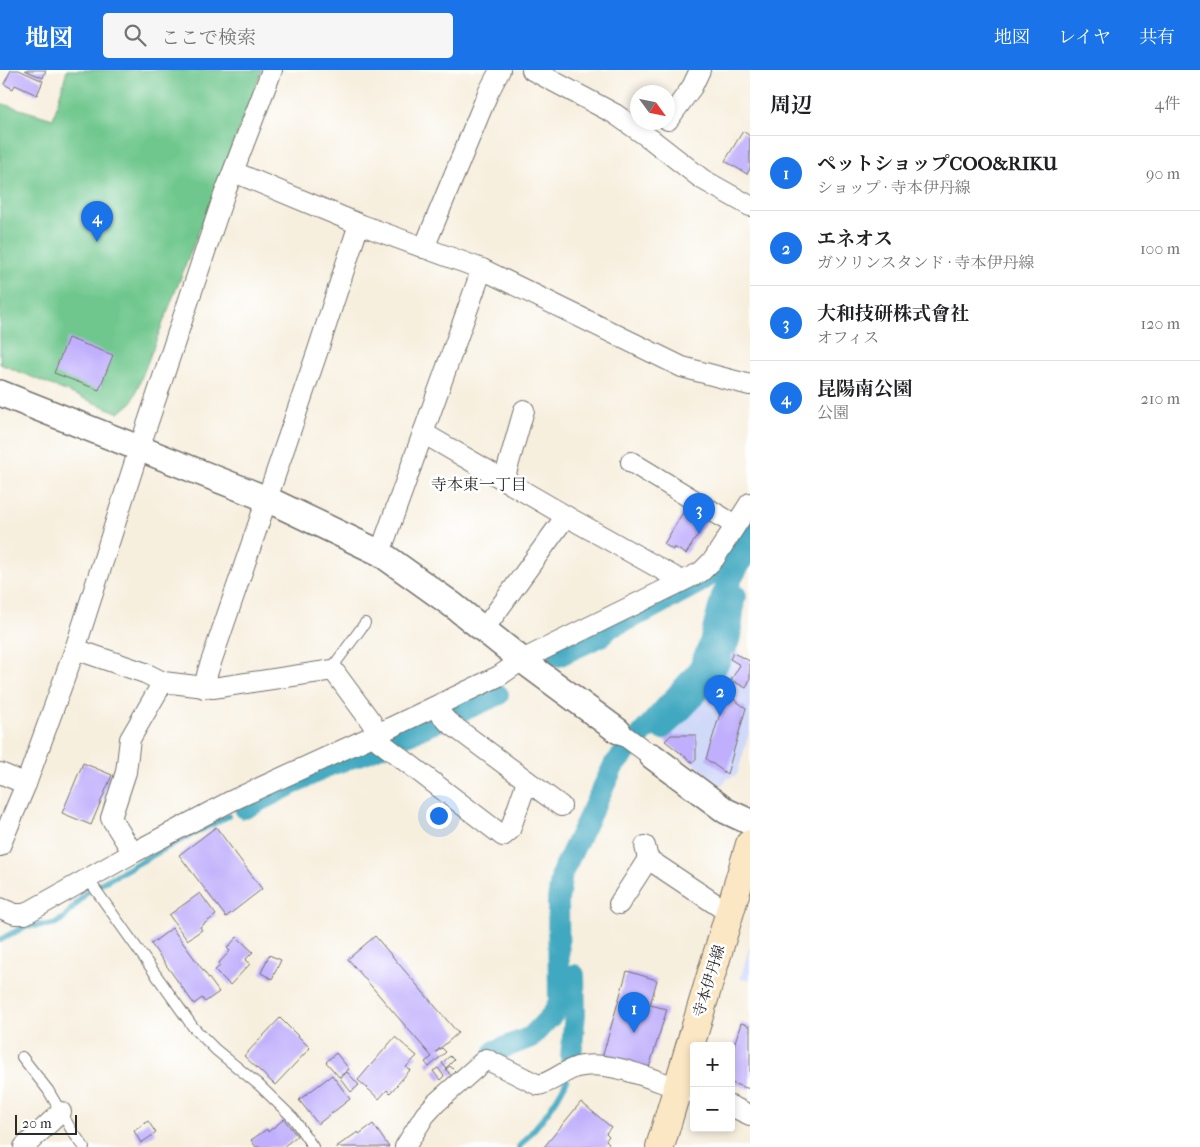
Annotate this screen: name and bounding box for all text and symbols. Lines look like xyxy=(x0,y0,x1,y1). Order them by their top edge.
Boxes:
search box xyxy=(103,13,453,58)
icon: search xyxy=(121,21,149,49)
text: 地図 xyxy=(25,24,73,52)
text: ここで検索 xyxy=(161,27,256,49)
text: 地図 xyxy=(994,27,1030,48)
text: レイヤ xyxy=(1058,27,1111,48)
text: 共有 xyxy=(1139,27,1175,48)
north arrow xyxy=(630,85,675,130)
text: 周辺 xyxy=(770,93,812,117)
text: 4件 xyxy=(1155,94,1180,113)
text: ペットショップCOO&RIKU xyxy=(817,153,1057,175)
text: 1 xyxy=(783,164,789,183)
text: 90 m xyxy=(1146,164,1180,183)
text: ショップ · 寺本伊丹線 xyxy=(817,178,971,197)
pin: 4 xyxy=(81,201,113,242)
text: エネオス xyxy=(817,228,893,250)
text: 2 xyxy=(782,239,790,258)
text: 100 m xyxy=(1140,239,1180,258)
text: ガソリンスタンド · 寺本伊丹線 xyxy=(817,253,1035,272)
text: 大和技研株式會社 xyxy=(817,303,969,325)
text: 3 xyxy=(783,314,789,333)
text: 120 m xyxy=(1141,314,1180,333)
text: オフィス xyxy=(817,328,879,347)
text: 昆陽南公園 xyxy=(817,378,912,400)
text: 4 xyxy=(781,389,791,408)
text: 210 m xyxy=(1141,389,1180,408)
text: 公園 xyxy=(817,403,849,422)
district label: 寺本東一丁目 xyxy=(431,475,527,494)
pin: 3 xyxy=(683,493,715,534)
pin: 2 xyxy=(704,675,736,716)
your location xyxy=(426,803,452,829)
street label: 寺本伊丹線 xyxy=(689,942,729,1020)
pin: 1 xyxy=(618,992,650,1033)
map controls xyxy=(690,1042,735,1132)
button: + xyxy=(690,1042,735,1087)
button: − xyxy=(690,1087,735,1132)
scale bar xyxy=(15,1112,78,1135)
text: 20 m xyxy=(22,1115,52,1132)

